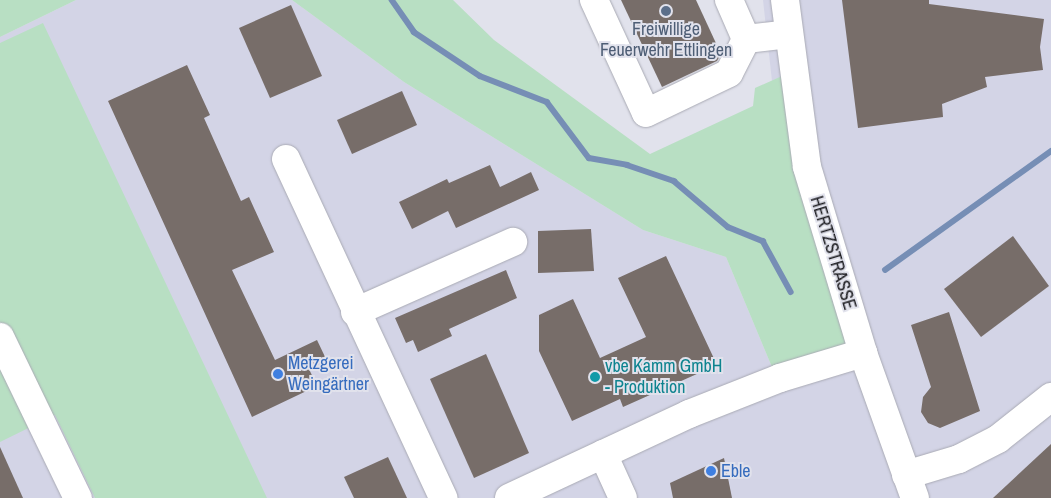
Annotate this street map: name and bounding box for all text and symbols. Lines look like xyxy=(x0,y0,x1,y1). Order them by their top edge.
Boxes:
marker: Freiwillige Feuerwehr Ettlingen xyxy=(660,5,672,17)
place label: Freiwillige Feuerwehr Ettlingen xyxy=(600,19,732,62)
street label: HERTZSTRASSE xyxy=(805,193,861,313)
place label: Metzgerei Weingärtner xyxy=(288,353,369,396)
place label: vbe Kamm GmbH - Produktion xyxy=(605,356,722,398)
marker: Metzgerei Weingärtner xyxy=(272,368,284,380)
marker: vbe Kamm GmbH - Produktion xyxy=(589,371,601,383)
place label: Eble xyxy=(721,460,751,482)
marker: Eble xyxy=(705,465,717,477)

